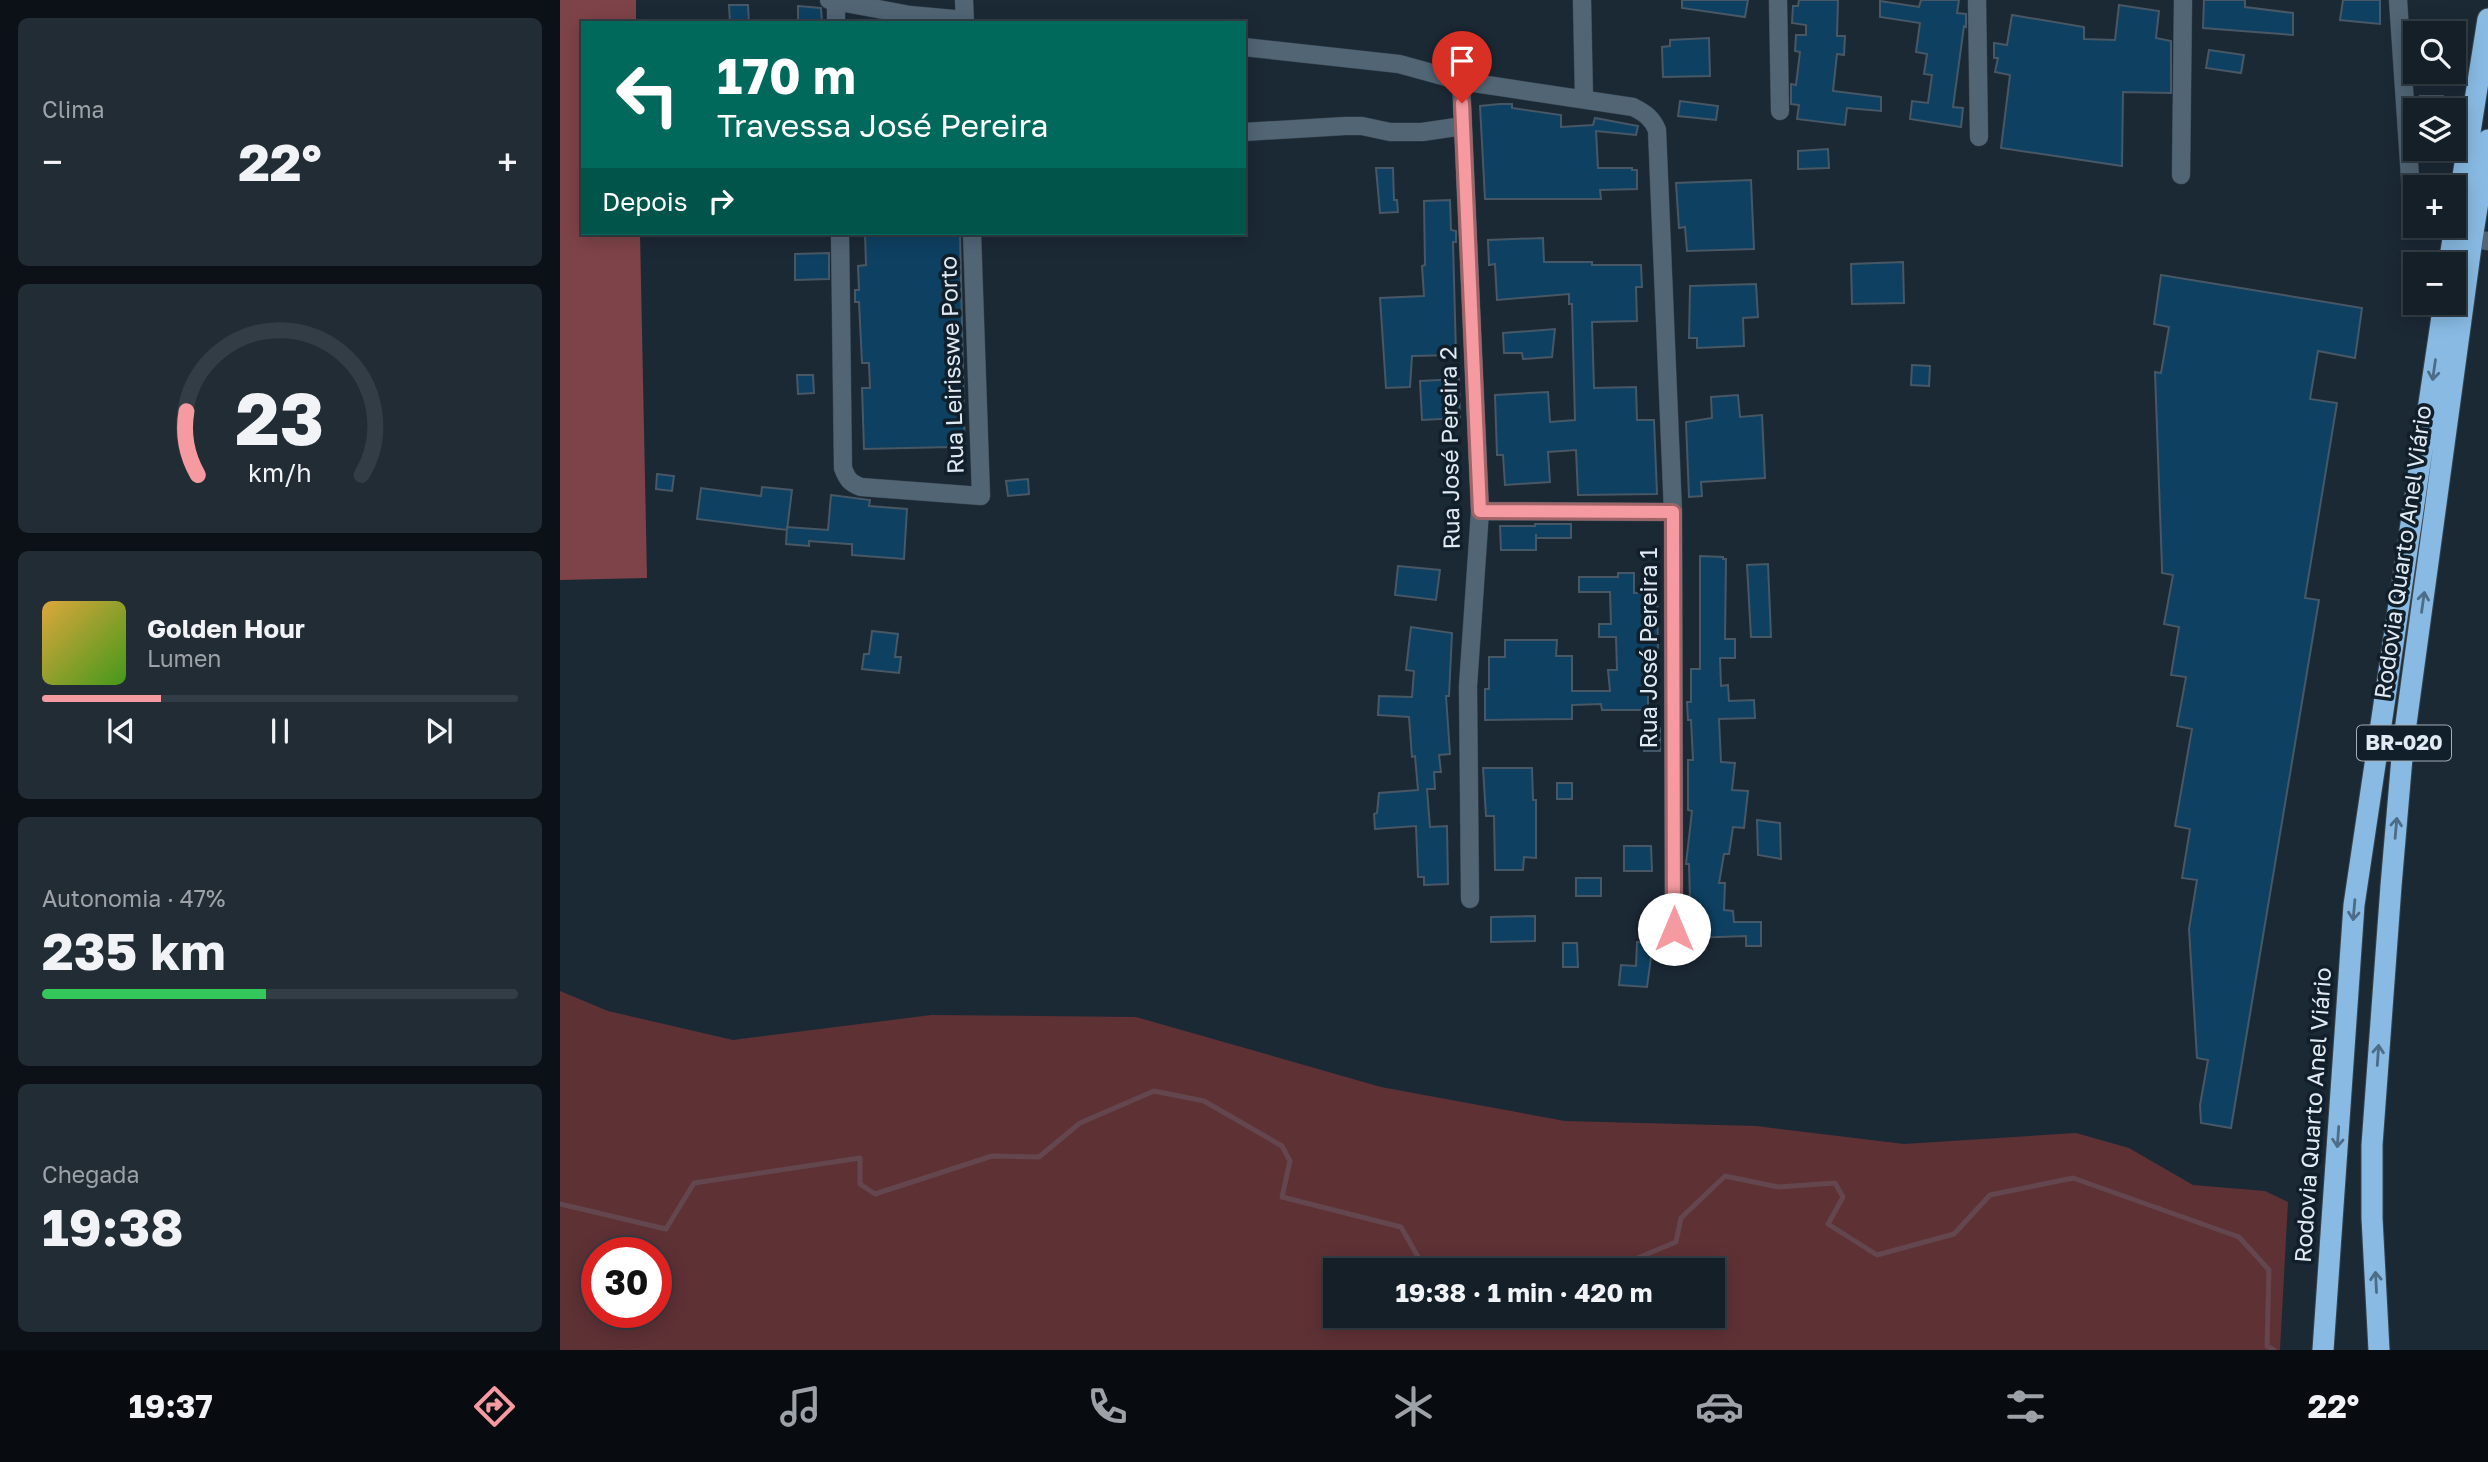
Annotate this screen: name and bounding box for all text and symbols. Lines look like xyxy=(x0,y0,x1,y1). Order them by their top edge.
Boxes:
map controls xyxy=(2403,21,2466,315)
button: search xyxy=(2403,21,2466,84)
pin xyxy=(1432,31,1492,103)
icon: arrive xyxy=(1443,42,1481,80)
text: 170 m xyxy=(717,46,856,105)
icon: left xyxy=(602,49,693,140)
text: Clima xyxy=(42,95,105,123)
button: layers xyxy=(2403,98,2466,161)
text: Travessa José Pereira xyxy=(717,106,1049,144)
text: 22° xyxy=(238,130,322,192)
text: − xyxy=(42,139,63,184)
text: + xyxy=(497,139,518,184)
button: + xyxy=(2403,175,2466,238)
icon: right xyxy=(702,182,740,220)
text: Depois xyxy=(602,186,688,217)
button: − xyxy=(2403,252,2466,315)
street label: Rua Leirisswe Porto xyxy=(933,255,969,475)
street label: Rua José Pereira 2 xyxy=(1433,346,1465,550)
one-way arrow xyxy=(2427,358,2440,381)
text: 23 xyxy=(236,374,324,461)
street label: Rodovia Quarto Anel Viário xyxy=(2368,403,2436,700)
text: km/h xyxy=(248,456,312,487)
street label: Rua José Pereira 1 xyxy=(1634,548,1662,748)
one-way arrow xyxy=(2416,591,2429,614)
text: Golden Hour xyxy=(147,613,305,644)
text: Lumen xyxy=(147,644,221,672)
icon: previous xyxy=(102,712,140,750)
icon: pause xyxy=(261,712,299,750)
icon: next xyxy=(420,712,458,750)
road number: BR-020 xyxy=(2357,726,2451,760)
one-way arrow xyxy=(2390,817,2403,840)
text: Autonomia · 47% xyxy=(42,884,225,912)
position arrow xyxy=(1637,892,1711,966)
one-way arrow xyxy=(2347,899,2360,921)
text: 235 km xyxy=(42,919,226,981)
street label: Rodovia Quarto Anel Viário xyxy=(2288,966,2336,1264)
one-way arrow xyxy=(2372,1043,2385,1066)
one-way arrow xyxy=(2331,1126,2344,1149)
text: Chegada xyxy=(42,1160,139,1188)
text: 19:38 xyxy=(42,1195,183,1257)
speed limit sign: 30 xyxy=(581,1237,672,1328)
one-way arrow xyxy=(2369,1271,2382,1294)
text: 19:38 · 1 min · 420 m xyxy=(1395,1277,1653,1308)
icon: directions xyxy=(470,1382,519,1431)
icon: music xyxy=(776,1382,825,1431)
icon: phone xyxy=(1083,1382,1132,1431)
icon: climate xyxy=(1389,1382,1438,1431)
icon: car xyxy=(1695,1382,1744,1431)
icon: filters xyxy=(2001,1382,2050,1431)
text: 19:37 xyxy=(129,1387,213,1425)
text: 22° xyxy=(2308,1387,2359,1425)

